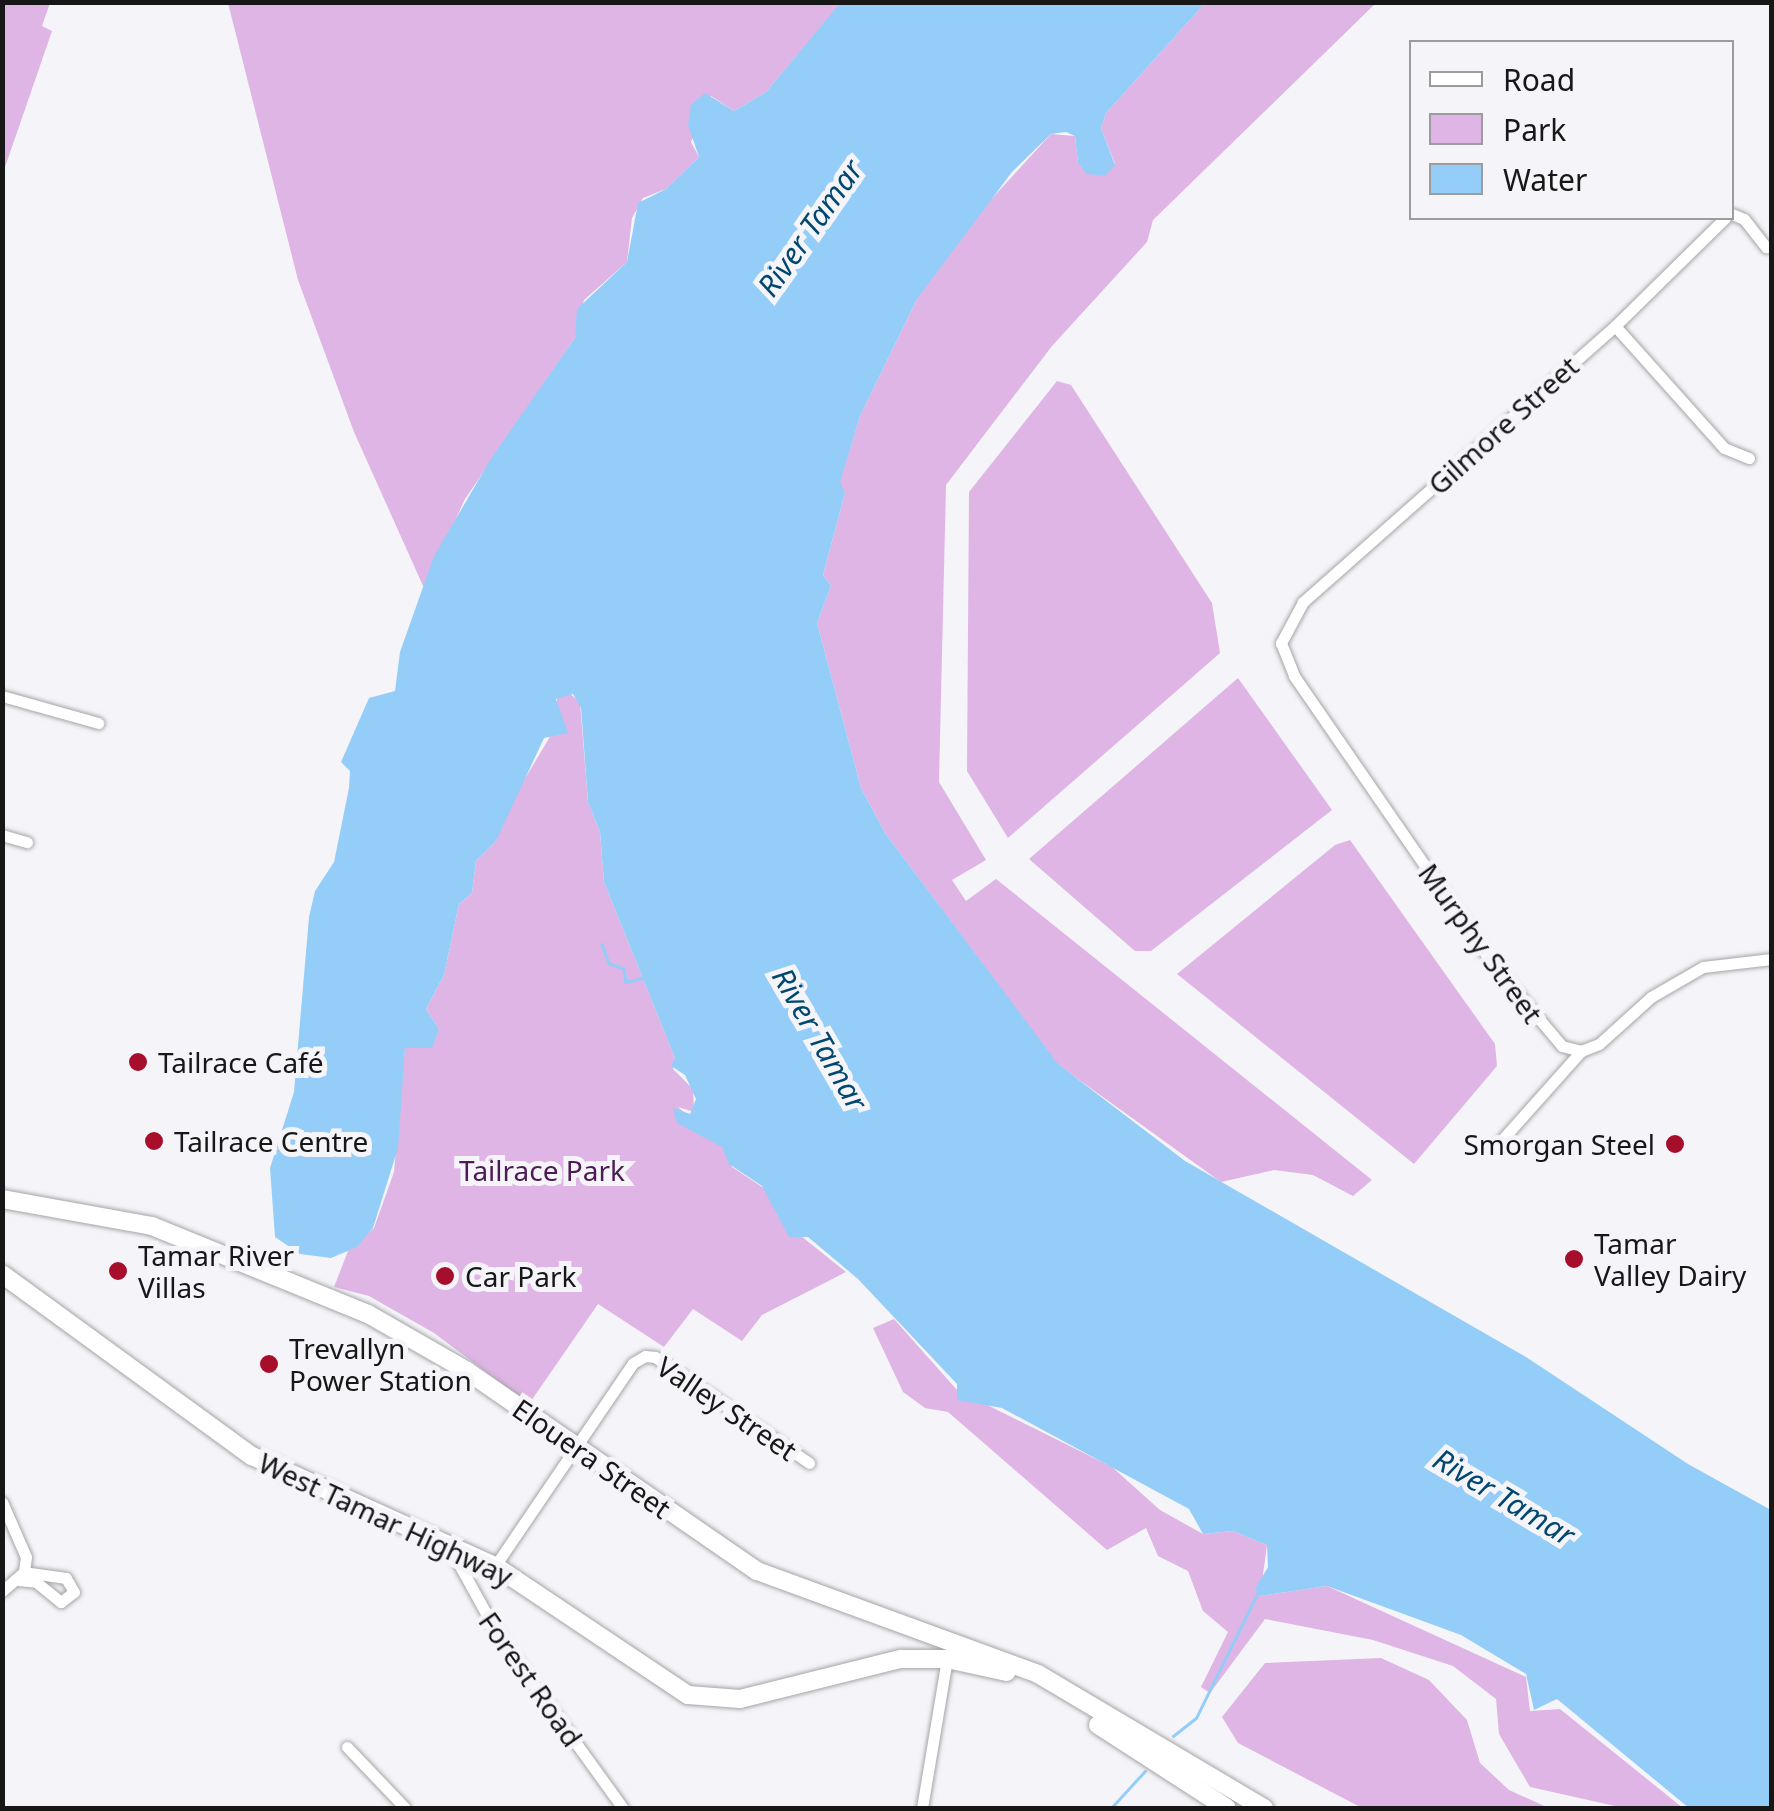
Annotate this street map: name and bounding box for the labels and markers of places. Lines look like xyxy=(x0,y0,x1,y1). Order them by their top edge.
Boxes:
place label: Tailrace Café xyxy=(158,1045,324,1079)
marker: Tailrace Café xyxy=(127,1051,149,1073)
place label: Tailrace Centre xyxy=(174,1124,368,1158)
place label: Smorgan Steel xyxy=(1463,1127,1655,1161)
marker: Tailrace Centre xyxy=(143,1130,165,1152)
marker: Smorgan Steel xyxy=(1664,1133,1686,1155)
place label: Tamar Valley Dairy xyxy=(1594,1226,1746,1292)
place label: Tamar River Villas xyxy=(138,1238,294,1304)
marker: Tamar Valley Dairy xyxy=(1563,1248,1585,1270)
place label: Car Park xyxy=(465,1259,576,1293)
marker: Tamar River Villas xyxy=(107,1260,129,1282)
marker: Car Park xyxy=(434,1265,456,1287)
place label: Trevallyn Power Station xyxy=(289,1331,472,1397)
marker: Trevallyn Power Station xyxy=(258,1353,280,1375)

